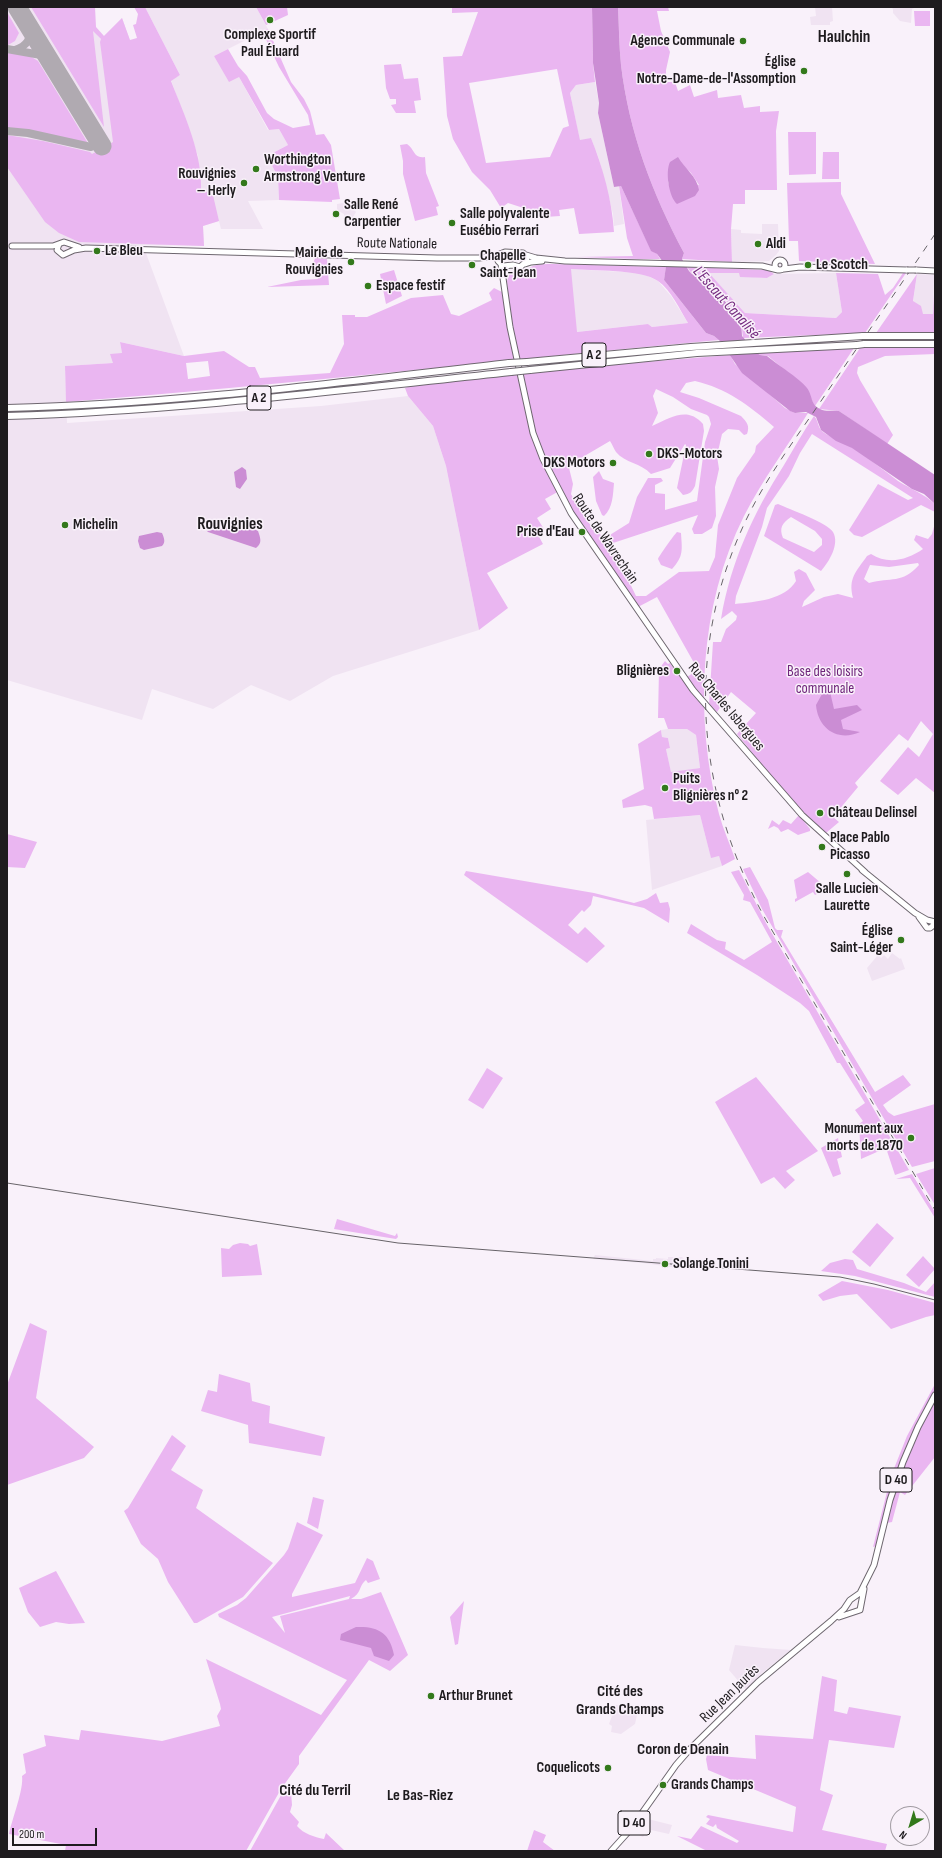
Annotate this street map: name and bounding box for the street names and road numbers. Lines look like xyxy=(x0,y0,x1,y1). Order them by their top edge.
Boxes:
street label: Route Nationale xyxy=(357,234,437,254)
road number: A 2 xyxy=(582,343,606,367)
road number: A 2 xyxy=(247,386,271,410)
street label: Route de Wavrechain xyxy=(568,490,642,588)
street label: Rue Charles Isbergues xyxy=(684,659,768,755)
road number: D 40 xyxy=(880,1468,912,1492)
street label: Rue Jean Jaurès xyxy=(696,1661,764,1727)
road number: D 40 xyxy=(618,1811,650,1835)

